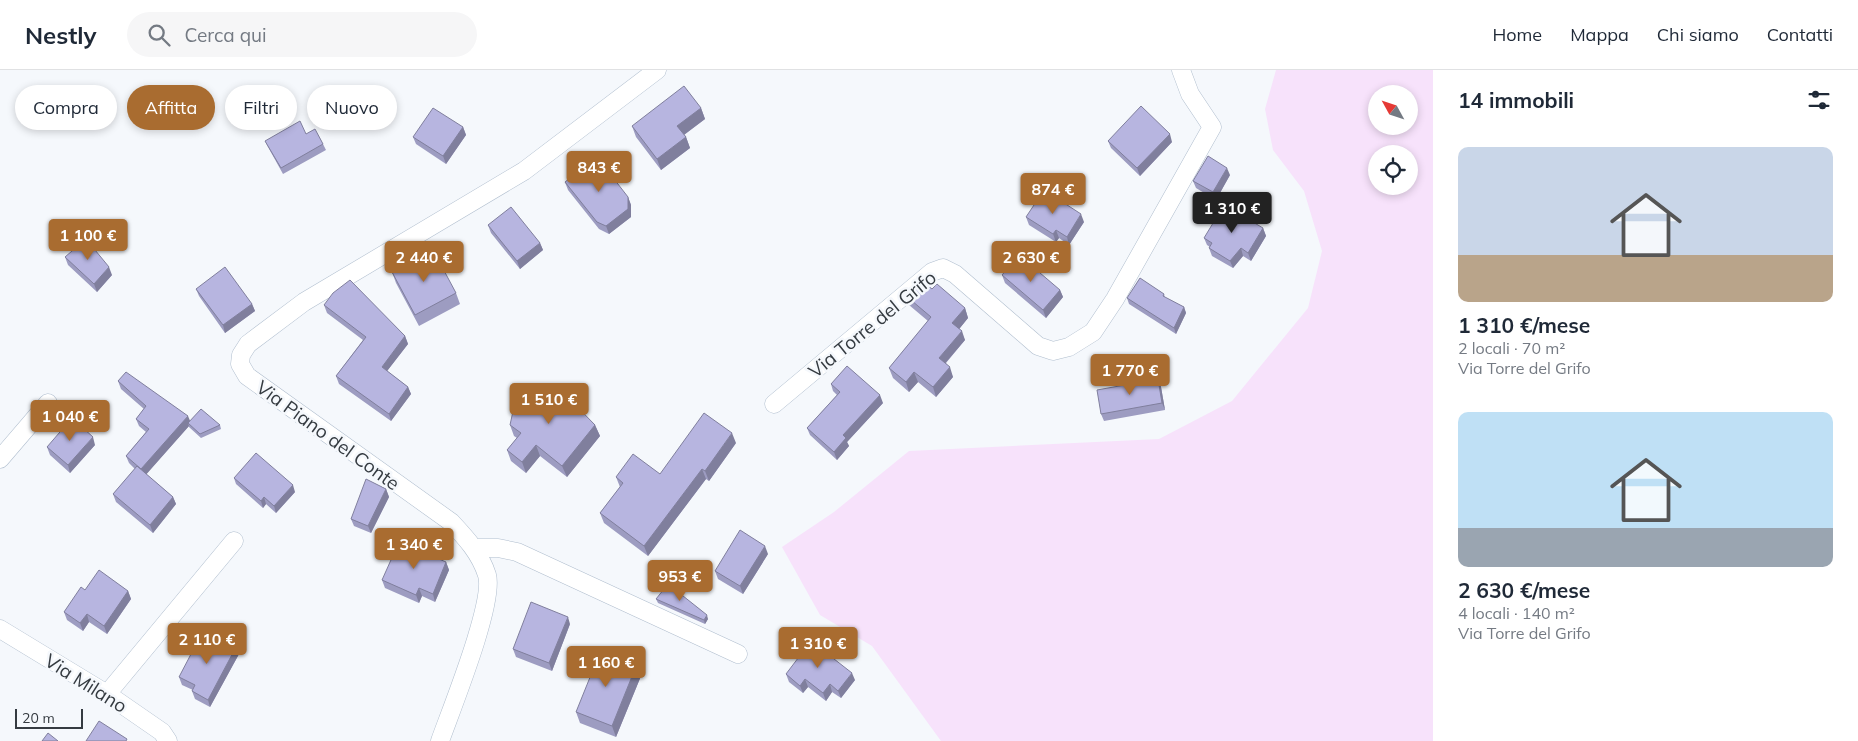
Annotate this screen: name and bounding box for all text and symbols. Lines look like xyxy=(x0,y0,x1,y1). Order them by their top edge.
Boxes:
search box xyxy=(127,12,477,57)
text: Nestly xyxy=(25,20,97,50)
icon: search xyxy=(145,21,173,49)
text: Cerca qui xyxy=(185,23,267,47)
text: Home xyxy=(1492,23,1542,46)
text: Mappa xyxy=(1570,23,1629,46)
text: Chi siamo xyxy=(1657,23,1739,46)
text: Contatti xyxy=(1767,23,1833,46)
chip: Compra xyxy=(15,85,117,130)
chip: Affitta xyxy=(127,85,215,130)
chip: Filtri xyxy=(225,85,297,130)
chip: Nuovo xyxy=(307,85,397,130)
north arrow xyxy=(1368,85,1418,135)
map controls xyxy=(1368,85,1418,195)
icon: filters xyxy=(1805,86,1833,114)
text: 14 immobili xyxy=(1458,87,1574,113)
button: locate xyxy=(1368,145,1418,195)
pin: 843 € xyxy=(564,150,634,193)
text: 843 € xyxy=(578,157,620,177)
pin: 874 € xyxy=(1018,172,1088,215)
text: 874 € xyxy=(1032,179,1074,199)
icon: home xyxy=(1601,180,1691,270)
pin: 1 310 € xyxy=(1186,191,1278,234)
text: 1 310 € xyxy=(1204,198,1260,218)
pin: 1 100 € xyxy=(42,218,134,261)
text: 1 100 € xyxy=(60,225,116,245)
pin: 2 440 € xyxy=(378,240,470,283)
pin: 2 630 € xyxy=(985,240,1077,283)
text: 2 440 € xyxy=(396,247,452,267)
text: 2 630 € xyxy=(1003,247,1059,267)
street label: Via Torre del Grifo xyxy=(803,265,941,383)
text: 1 310 €/mese xyxy=(1458,312,1590,338)
text: 2 locali · 70 m² xyxy=(1458,338,1565,358)
pin: 1 770 € xyxy=(1084,354,1176,396)
text: Via Torre del Grifo xyxy=(1458,358,1591,378)
text: 1 770 € xyxy=(1102,360,1158,380)
street label: Via Piano del Conte xyxy=(251,375,405,495)
pin: 1 510 € xyxy=(503,382,595,425)
text: 1 510 € xyxy=(521,389,577,409)
pin: 1 040 € xyxy=(24,400,116,442)
text: 1 040 € xyxy=(42,406,98,426)
icon: home xyxy=(1601,445,1691,535)
pin: 1 340 € xyxy=(368,528,460,570)
text: 1 340 € xyxy=(386,534,442,554)
pin: 953 € xyxy=(645,560,715,602)
text: 953 € xyxy=(659,566,701,586)
text: 2 630 €/mese xyxy=(1458,577,1590,603)
text: 4 locali · 140 m² xyxy=(1458,603,1575,623)
pin: 2 110 € xyxy=(161,622,253,665)
text: Via Torre del Grifo xyxy=(1458,623,1591,643)
pin: 1 310 € xyxy=(772,626,864,669)
text: 2 110 € xyxy=(179,629,235,649)
text: 1 310 € xyxy=(790,633,846,653)
pin: 1 160 € xyxy=(560,646,652,688)
street label: Via Milano xyxy=(40,648,132,718)
text: 1 160 € xyxy=(578,652,634,672)
scale bar xyxy=(15,706,82,729)
text: 20 m xyxy=(22,709,55,727)

